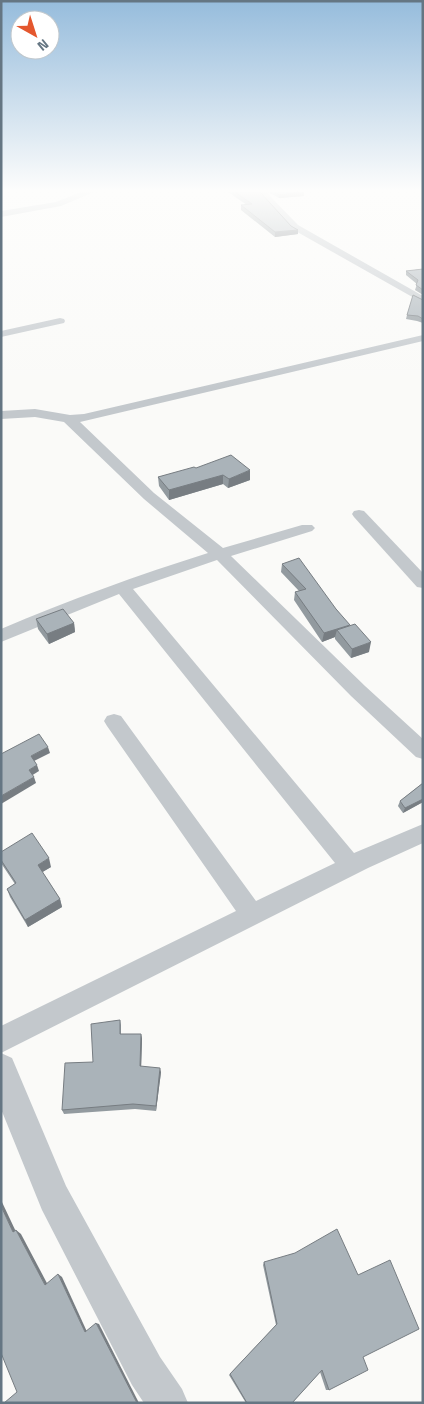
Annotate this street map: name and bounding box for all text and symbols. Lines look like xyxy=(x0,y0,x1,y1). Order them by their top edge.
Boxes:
north arrow xyxy=(10,10,60,60)
text: N xyxy=(33,34,54,57)

